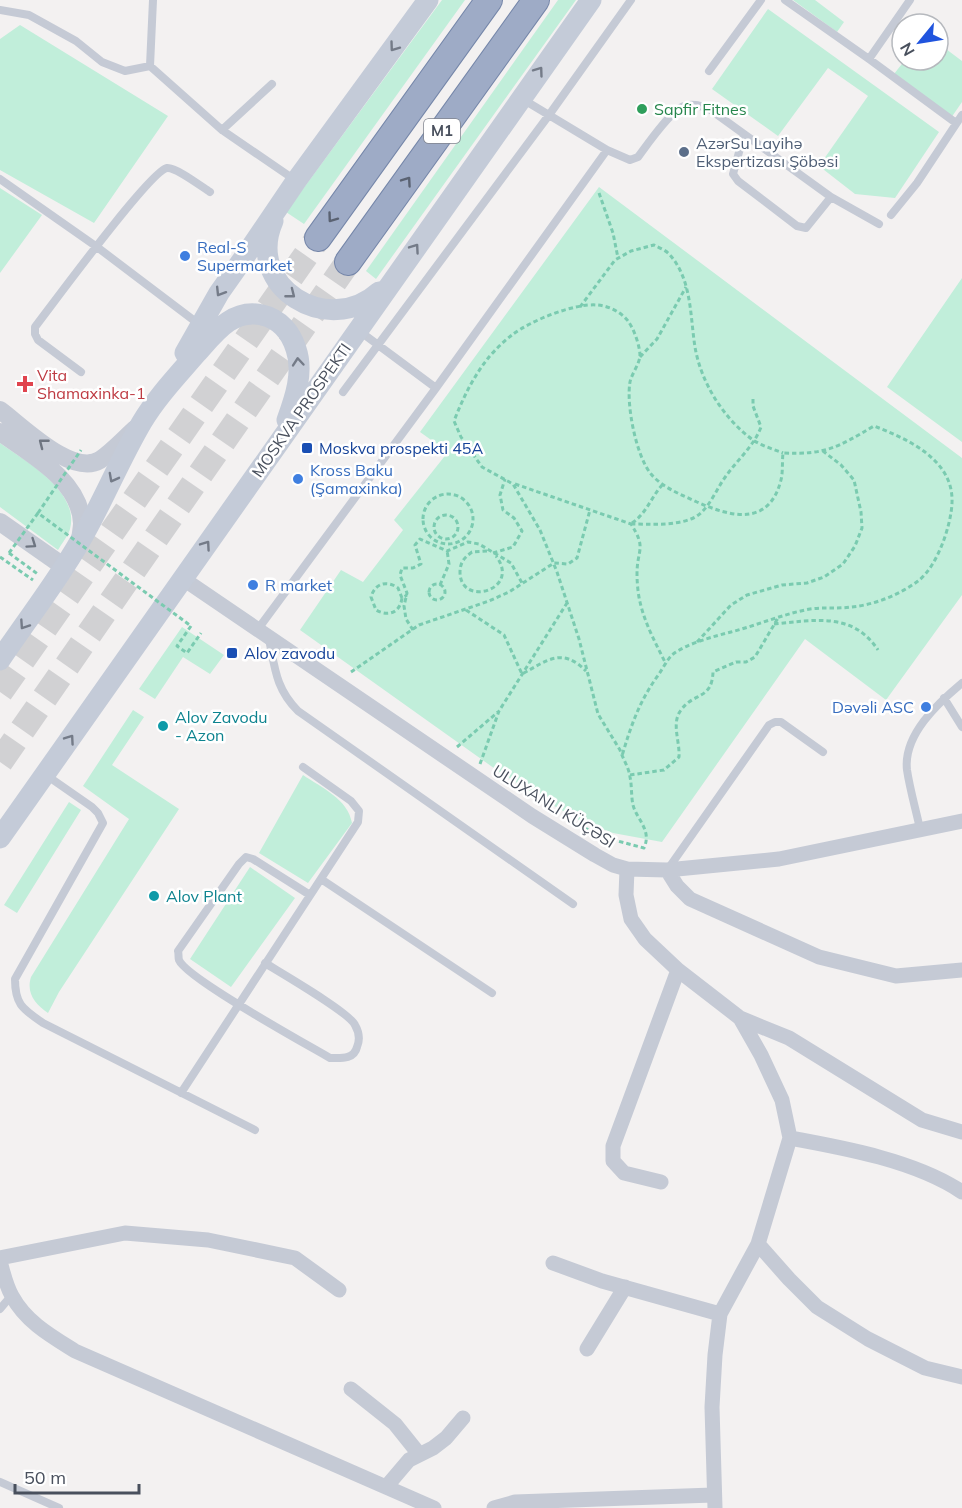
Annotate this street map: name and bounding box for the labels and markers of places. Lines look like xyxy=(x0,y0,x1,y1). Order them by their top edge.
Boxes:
place label: Sapfir Fitnes xyxy=(654,99,747,119)
marker: Sapfir Fitnes xyxy=(635,102,649,116)
place label: AzərSu Layihə Ekspertizası Şöbəsi xyxy=(696,133,838,171)
marker: AzərSu Layihə Ekspertizası Şöbəsi xyxy=(677,145,691,159)
place label: Real-S Supermarket xyxy=(197,237,293,275)
marker: Real-S Supermarket xyxy=(178,249,192,263)
place label: Vita Shamaxinka-1 xyxy=(37,365,146,403)
marker: Vita Shamaxinka-1 xyxy=(18,377,32,391)
place label: Moskva prospekti 45A xyxy=(319,438,483,458)
marker: Moskva prospekti 45A xyxy=(300,441,314,455)
place label: Kross Baku (Şamaxinka) xyxy=(310,460,403,498)
marker: Kross Baku (Şamaxinka) xyxy=(291,472,305,486)
place label: R market xyxy=(265,575,332,595)
marker: R market xyxy=(246,578,260,592)
place label: Alov zavodu xyxy=(244,643,335,663)
marker: Alov zavodu xyxy=(225,646,239,660)
place label: Dəvəli ASC xyxy=(832,697,914,717)
marker: Dəvəli ASC xyxy=(919,700,933,714)
place label: Alov Zavodu - Azon xyxy=(175,707,268,745)
marker: Alov Zavodu - Azon xyxy=(156,719,170,733)
place label: Alov Plant xyxy=(166,886,242,906)
marker: Alov Plant xyxy=(147,889,161,903)

